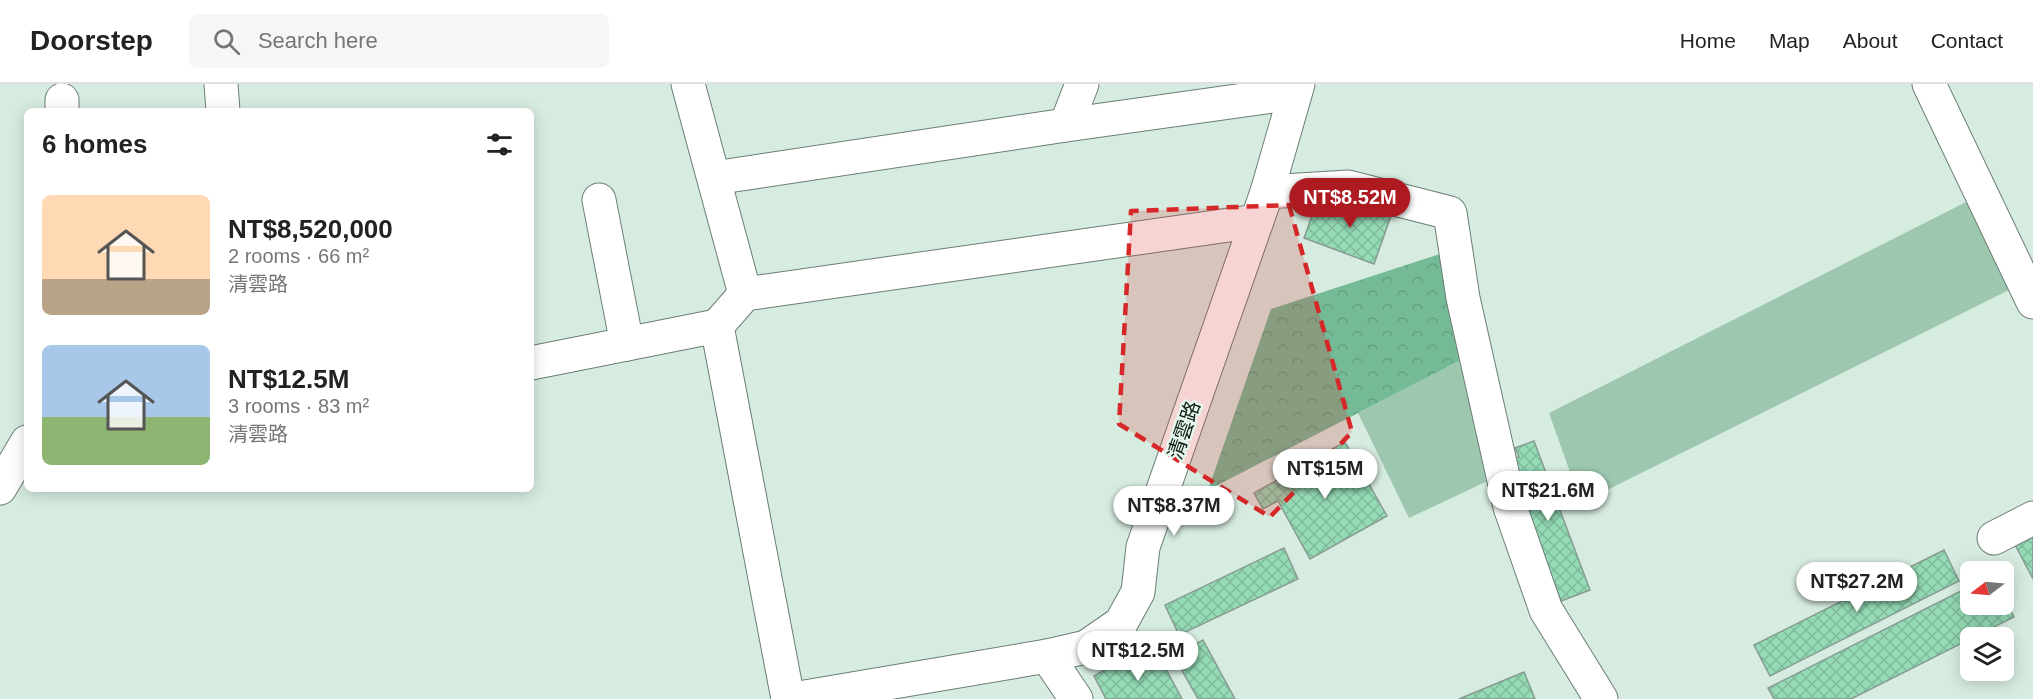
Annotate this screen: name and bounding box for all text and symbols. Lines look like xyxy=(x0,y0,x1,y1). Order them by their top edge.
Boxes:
search box xyxy=(189,14,609,68)
text: Doorstep xyxy=(30,25,153,56)
icon: search xyxy=(210,25,243,58)
text: Search here xyxy=(258,28,378,53)
text: Home xyxy=(1680,29,1736,52)
text: Map xyxy=(1769,29,1810,52)
text: About xyxy=(1843,29,1898,52)
text: Contact xyxy=(1931,29,2003,52)
icon: filters xyxy=(483,128,516,161)
text: 6 homes xyxy=(42,129,148,159)
pin: NT$8.52M xyxy=(1288,178,1412,229)
text: NT$8.52M xyxy=(1303,186,1397,208)
text: NT$8,520,000 xyxy=(228,214,393,244)
icon: home xyxy=(90,219,162,291)
text: 2 rooms · 66 m² xyxy=(228,245,369,267)
text: 清雲路 xyxy=(228,273,288,295)
text: NT$12.5M xyxy=(228,364,349,394)
icon: home xyxy=(90,369,162,441)
text: 3 rooms · 83 m² xyxy=(228,395,369,417)
street label: 清雲路 xyxy=(1164,398,1204,462)
text: 清雲路 xyxy=(228,423,288,445)
pin: NT$15M xyxy=(1276,449,1374,500)
text: NT$15M xyxy=(1287,457,1363,479)
pin: NT$21.6M xyxy=(1486,471,1610,522)
text: NT$21.6M xyxy=(1501,479,1595,501)
pin: NT$8.37M xyxy=(1112,486,1236,537)
text: NT$8.37M xyxy=(1127,494,1221,516)
north arrow xyxy=(1960,561,2014,615)
map controls xyxy=(1960,561,2014,681)
pin: NT$27.2M xyxy=(1795,562,1919,613)
text: NT$27.2M xyxy=(1810,570,1904,592)
button: layers xyxy=(1960,627,2014,681)
pin: NT$12.5M xyxy=(1076,631,1200,682)
text: NT$12.5M xyxy=(1091,639,1185,661)

